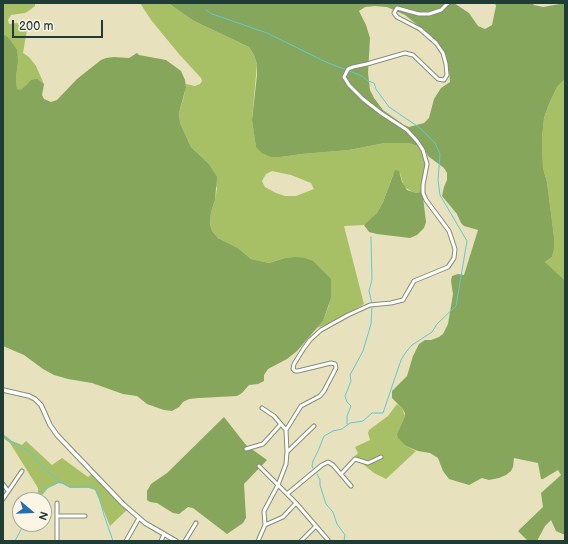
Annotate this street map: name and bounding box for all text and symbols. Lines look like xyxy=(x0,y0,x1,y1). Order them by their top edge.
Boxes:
scale bar xyxy=(14,12,105,38)
text: 200 m xyxy=(19,19,53,34)
north arrow xyxy=(12,492,52,532)
text: N xyxy=(35,510,50,522)

